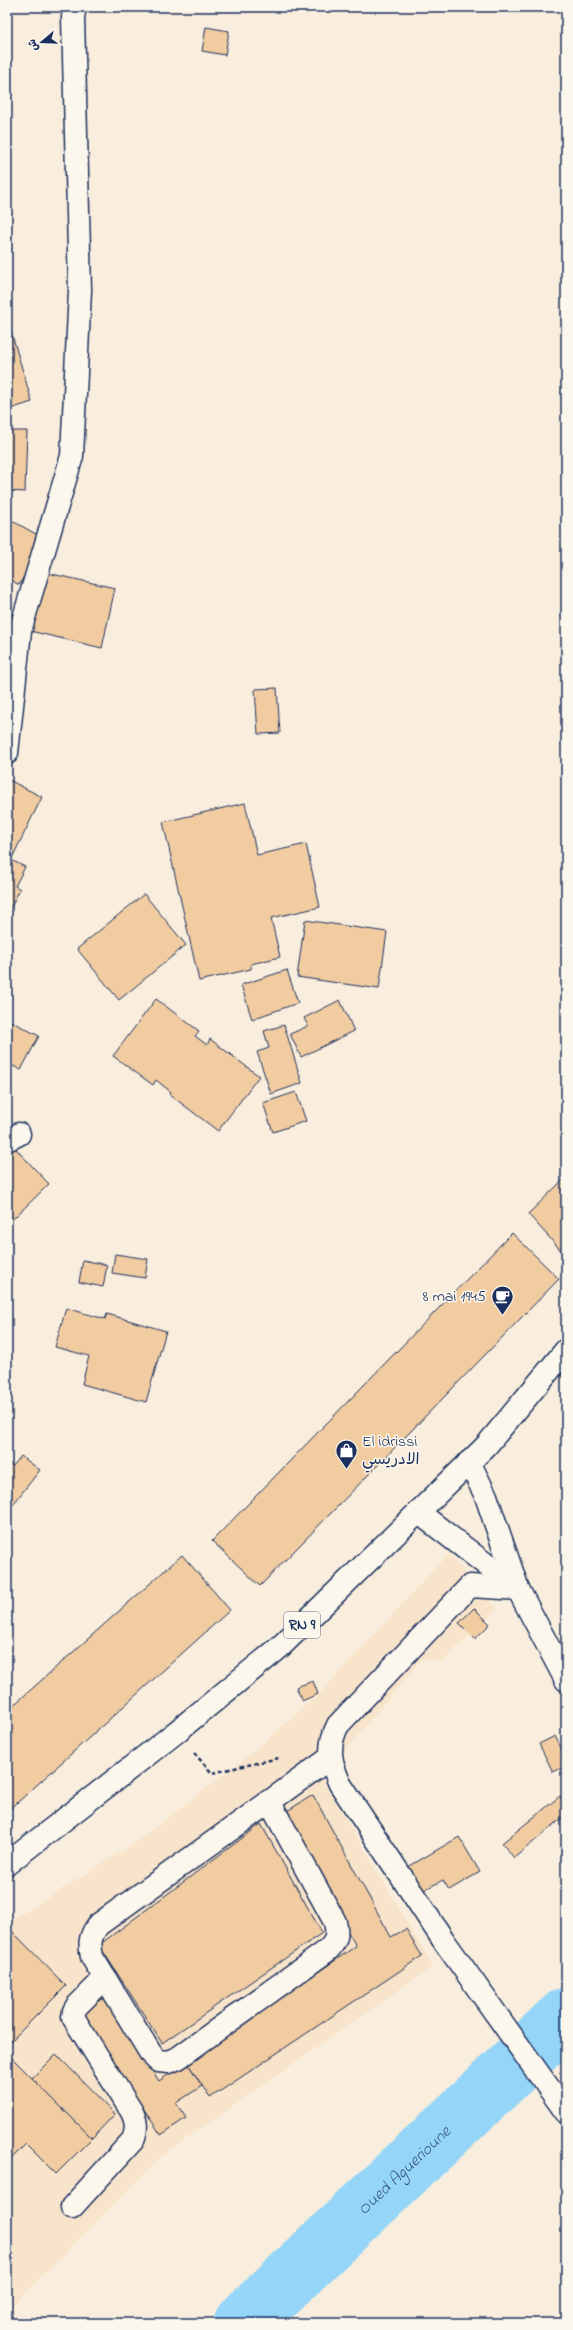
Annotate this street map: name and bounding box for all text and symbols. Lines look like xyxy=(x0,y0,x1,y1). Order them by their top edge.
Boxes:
north arrow xyxy=(22,22,62,62)
text: ش xyxy=(24,37,43,53)
cafe icon: 8 mai 1945 xyxy=(489,1284,515,1317)
place label: 8 mai 1945 xyxy=(422,1285,486,1309)
place label: El idrissi الادريسي xyxy=(362,1430,419,1473)
shop icon: El idrissi الادريسي xyxy=(333,1438,359,1471)
road number: RN 9 xyxy=(284,1612,320,1638)
water label: Oued Aguerioune xyxy=(352,2119,458,2221)

